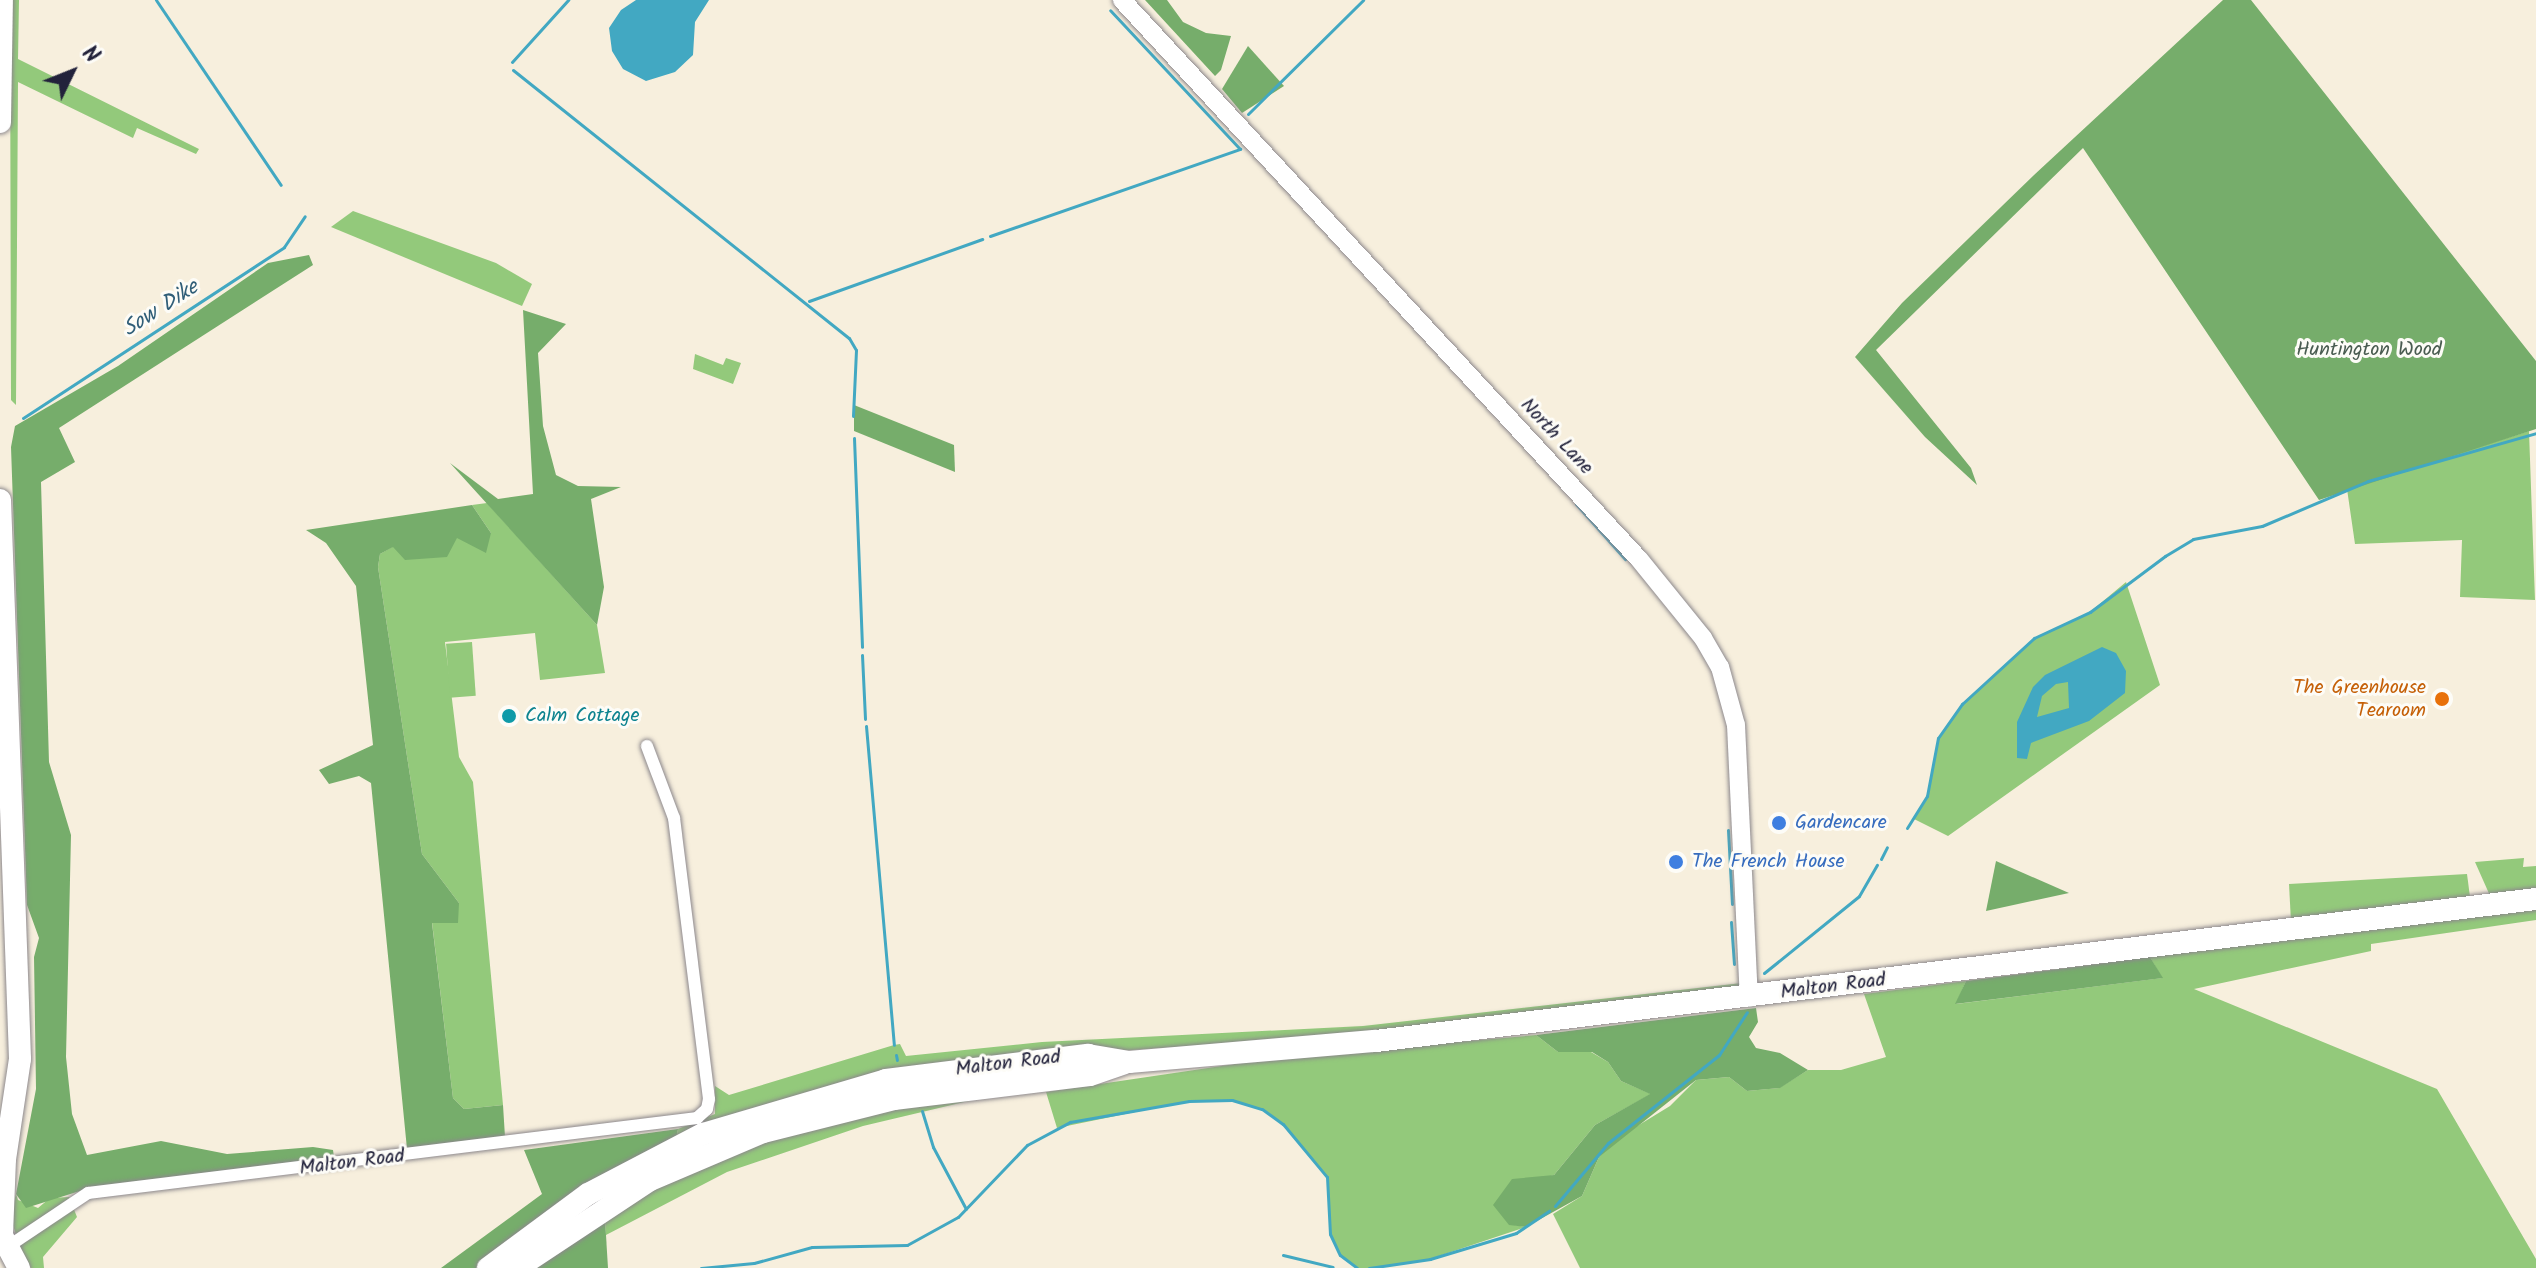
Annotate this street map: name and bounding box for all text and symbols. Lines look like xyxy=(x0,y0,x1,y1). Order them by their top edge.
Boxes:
north arrow xyxy=(32,32,112,112)
text: N xyxy=(72,38,107,72)
water label: Sow Dike xyxy=(118,275,204,343)
park label: Huntington Wood xyxy=(2296,338,2442,362)
street label: North Lane xyxy=(1515,394,1597,480)
place label: The Greenhouse Tearoom xyxy=(2293,676,2426,723)
marker: The Greenhouse Tearoom xyxy=(2433,690,2451,708)
place label: Calm Cottage xyxy=(525,704,640,728)
marker: Calm Cottage xyxy=(500,707,518,725)
place label: Gardencare xyxy=(1795,811,1887,835)
marker: Gardencare xyxy=(1770,814,1788,832)
place label: The French House xyxy=(1692,850,1844,874)
marker: The French House xyxy=(1667,853,1685,871)
street label: Malton Road xyxy=(1779,969,1887,1005)
street label: Malton Road xyxy=(954,1046,1062,1082)
street label: Malton Road xyxy=(298,1145,406,1181)

